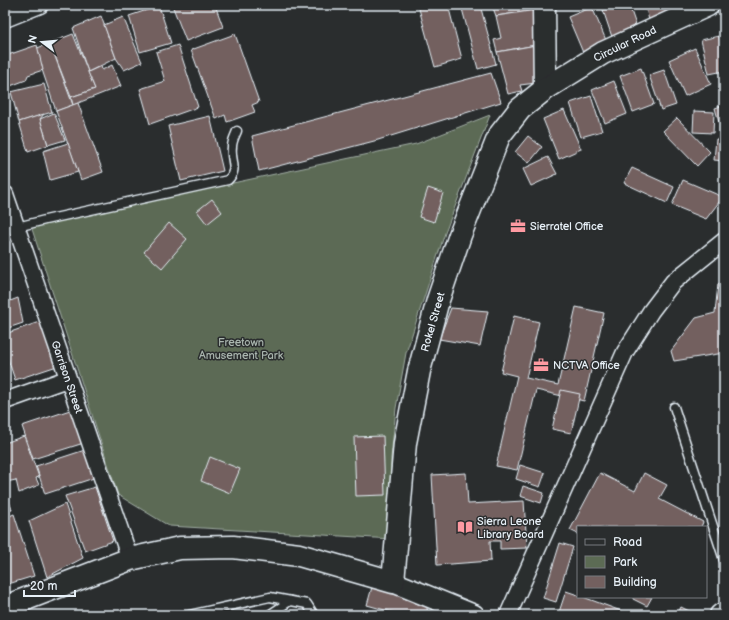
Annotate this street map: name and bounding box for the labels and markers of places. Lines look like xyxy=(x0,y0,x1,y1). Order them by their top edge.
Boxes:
office icon: Sierratel Office xyxy=(509,217,527,235)
place label: Sierratel Office xyxy=(530,220,604,233)
office icon: NCTVA Office xyxy=(532,356,550,374)
place label: NCTVA Office xyxy=(553,359,620,372)
place label: Sierra Leone Library Board xyxy=(477,515,544,541)
library icon: Sierra Leone Library Board xyxy=(456,518,474,536)

